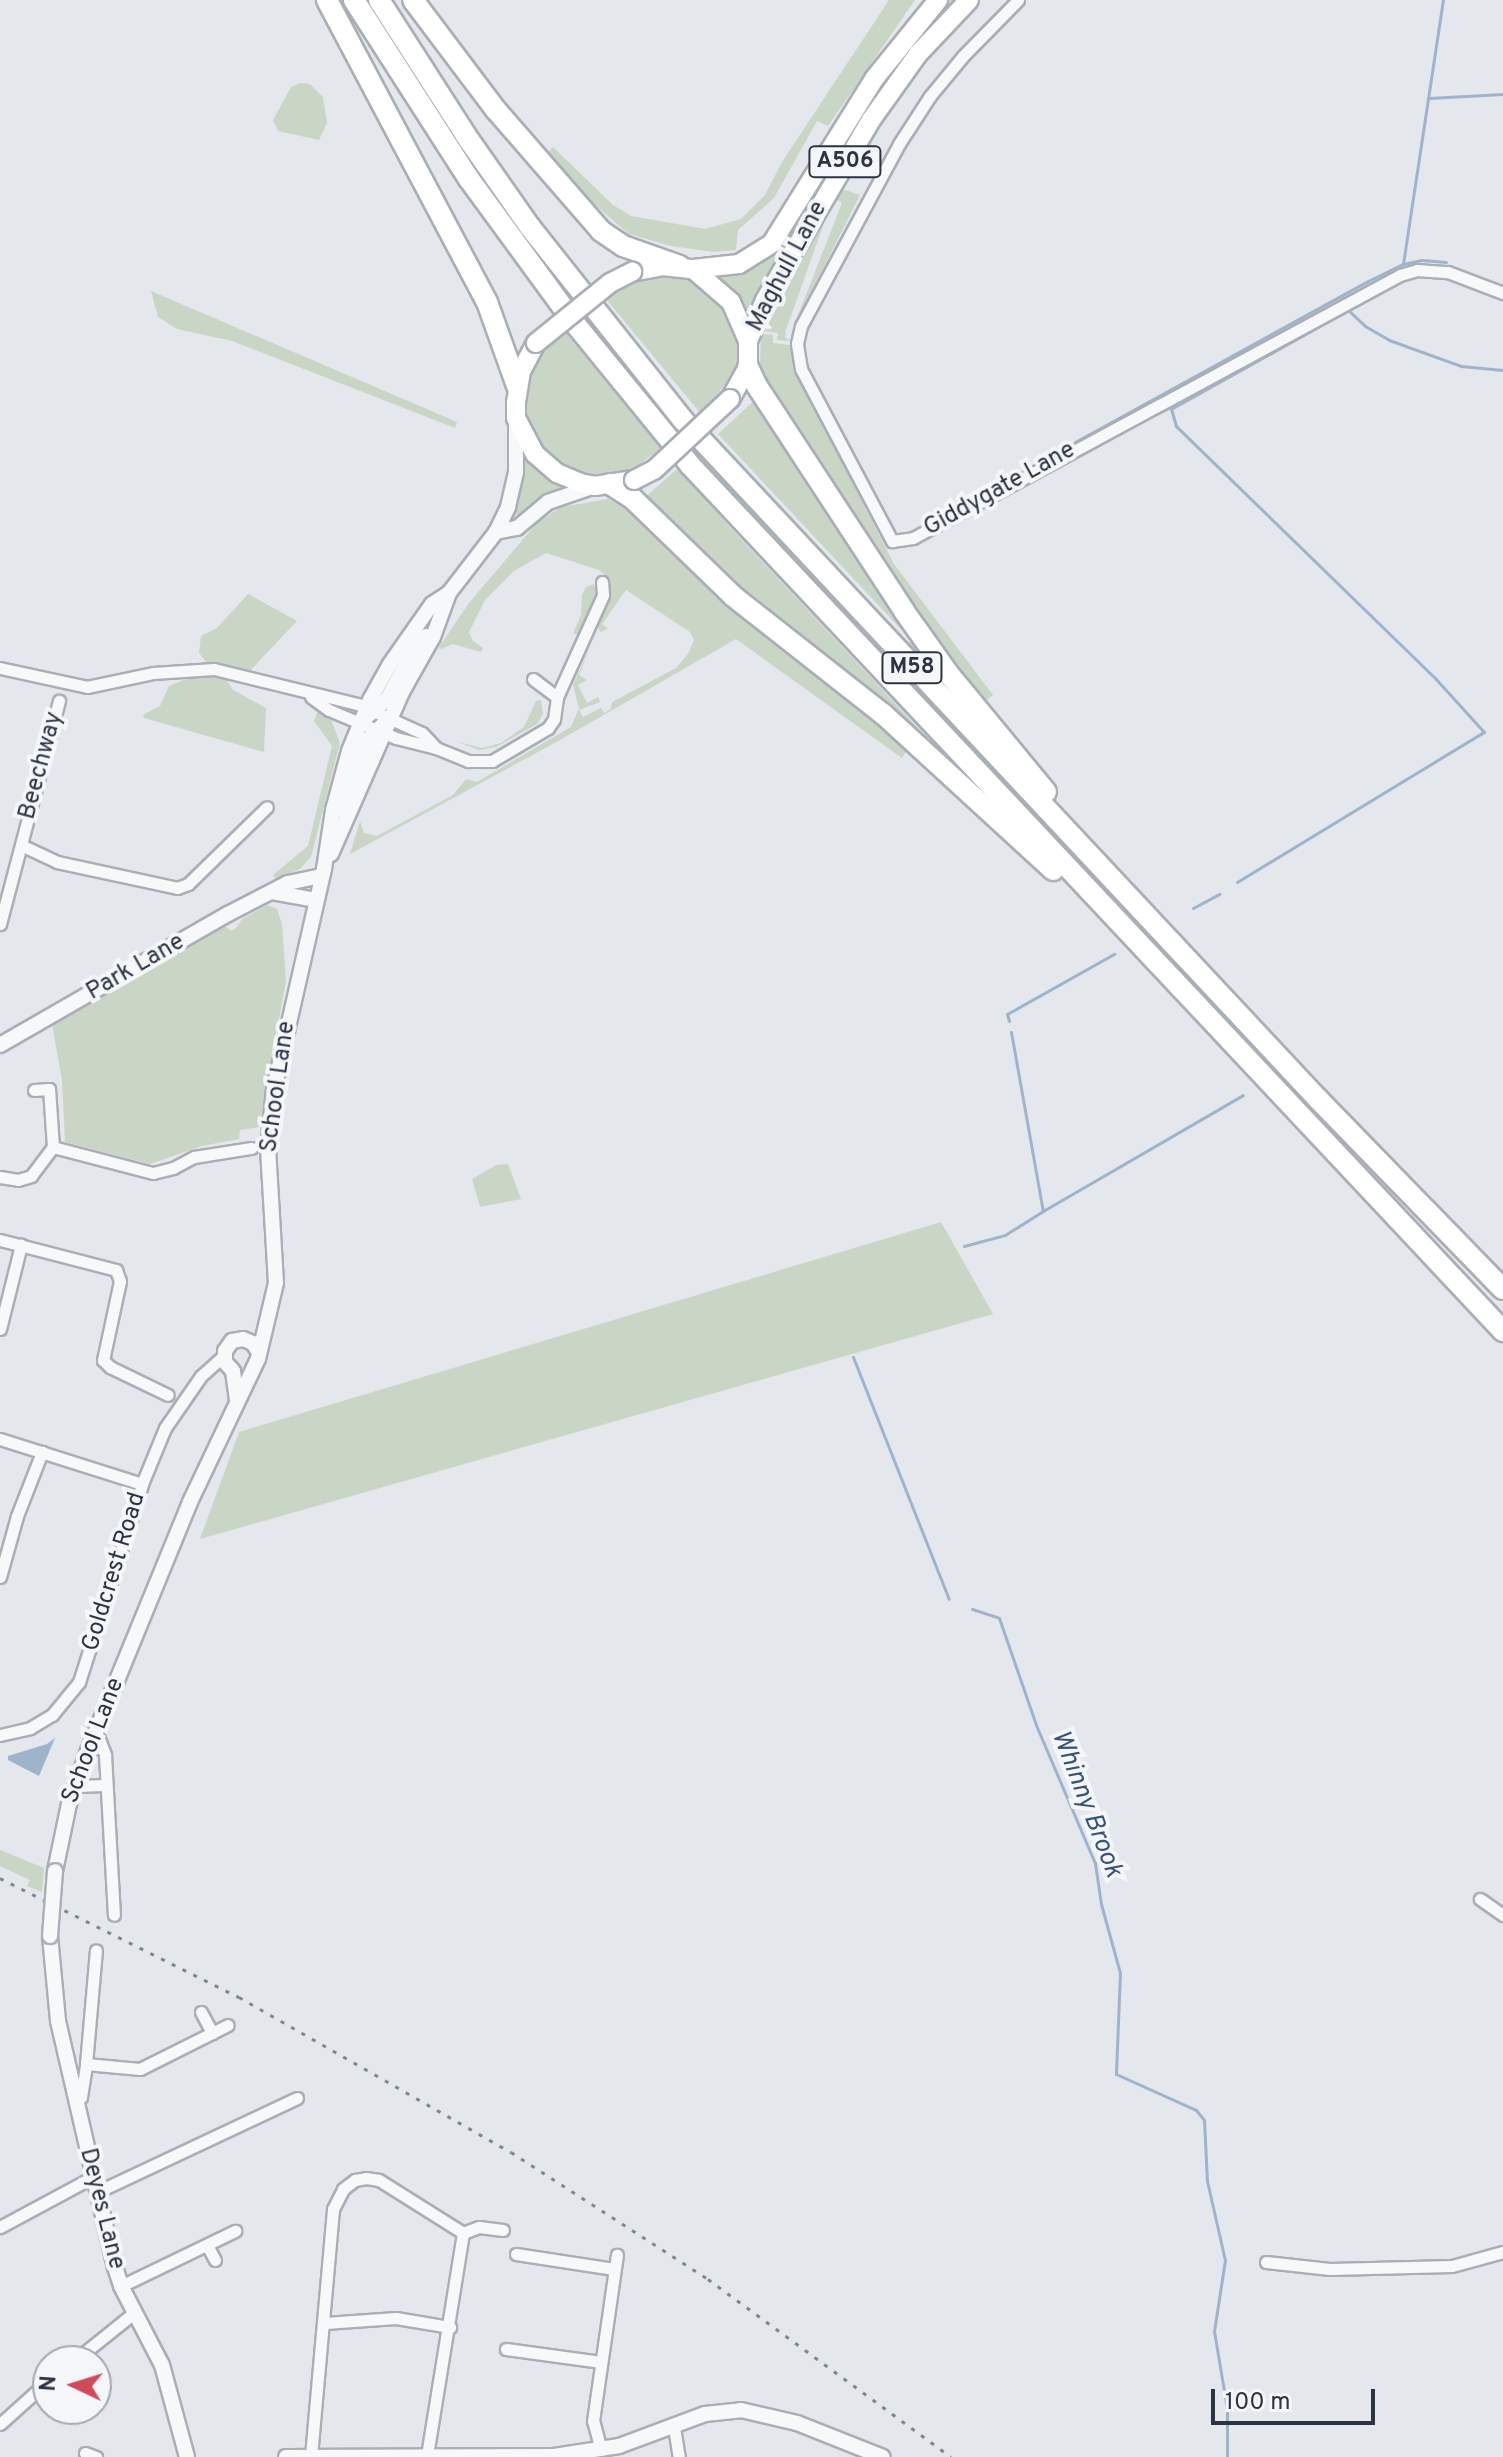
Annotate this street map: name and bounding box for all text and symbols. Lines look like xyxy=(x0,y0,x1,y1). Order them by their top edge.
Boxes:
road number: A506 xyxy=(807,144,883,180)
street label: Maghull Lane xyxy=(742,197,834,337)
street label: Giddygate Lane xyxy=(919,437,1081,543)
road number: M58 xyxy=(880,650,944,686)
street label: Beechway xyxy=(14,709,70,823)
street label: Park Lane xyxy=(82,928,190,1008)
street label: School Lane xyxy=(256,1020,302,1154)
street label: Goldcrest Road xyxy=(77,1489,153,1655)
street label: School Lane xyxy=(57,1674,131,1808)
water label: Whinny Brook xyxy=(1044,1726,1128,1882)
street label: Deyes Lane xyxy=(72,2145,130,2273)
north arrow xyxy=(32,2345,112,2425)
scale bar xyxy=(1215,2373,1379,2423)
text: N xyxy=(36,2375,64,2392)
text: 100 m xyxy=(1225,2388,1291,2418)

